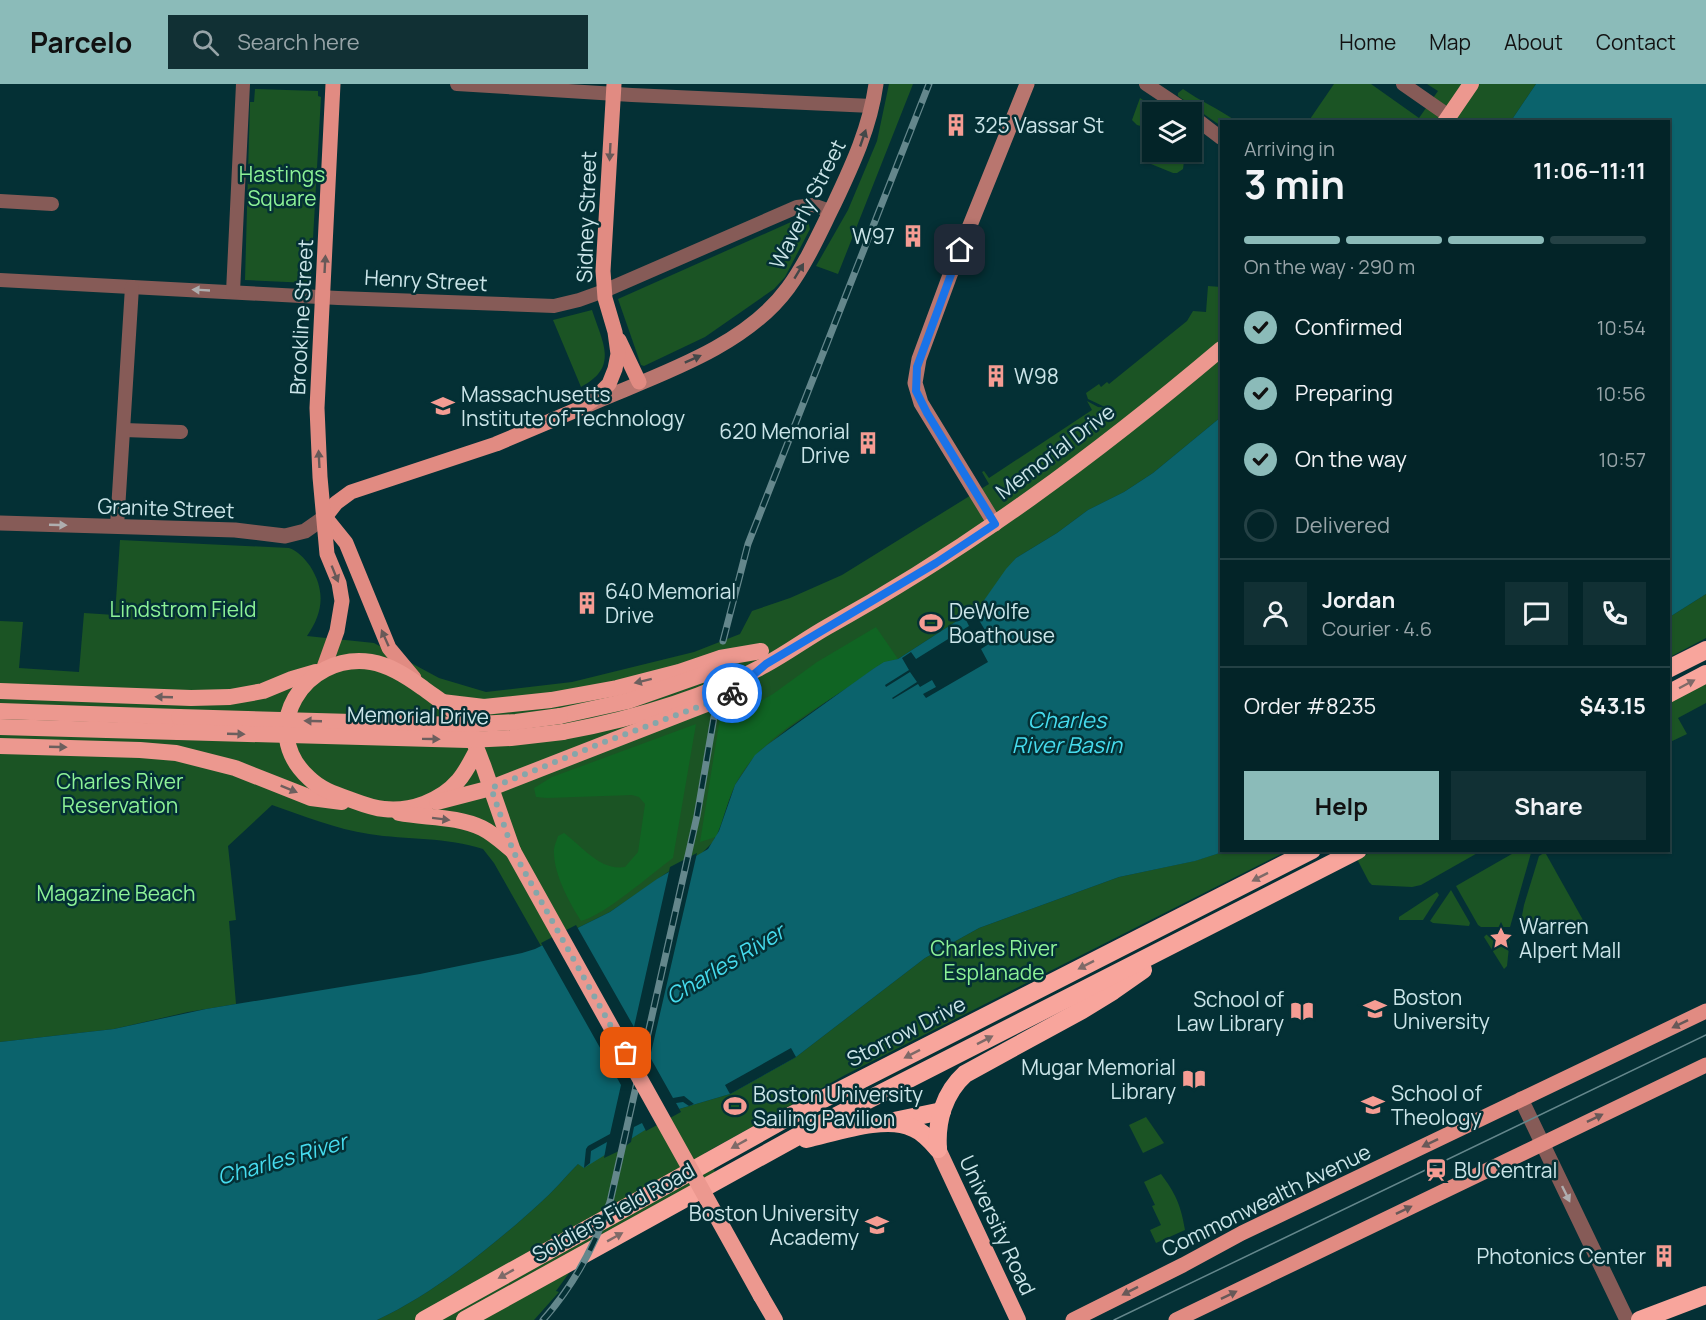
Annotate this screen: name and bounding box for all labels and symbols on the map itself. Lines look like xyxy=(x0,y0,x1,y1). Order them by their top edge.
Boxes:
place label: 325 Vassar St xyxy=(974,111,1104,139)
building icon: 325 Vassar St xyxy=(943,112,969,138)
one-way arrow xyxy=(859,129,869,147)
street label: Waverly Street xyxy=(762,134,852,274)
one-way arrow xyxy=(605,142,614,161)
street label: Sidney Street xyxy=(570,151,602,283)
park label: Hastings Square xyxy=(239,160,325,212)
place label: W97 xyxy=(852,222,895,250)
building icon: W97 xyxy=(900,223,926,249)
pin xyxy=(934,224,985,275)
street label: Brookline Street xyxy=(283,238,319,396)
one-way arrow xyxy=(321,255,330,274)
street label: Henry Street xyxy=(364,263,488,297)
one-way arrow xyxy=(794,263,805,279)
one-way arrow xyxy=(192,286,211,295)
one-way arrow xyxy=(684,354,702,364)
place label: W98 xyxy=(1014,362,1059,390)
building icon: W98 xyxy=(983,363,1009,389)
place label: Massachusetts Institute of Technology xyxy=(461,380,685,432)
school or university icon: Massachusetts Institute of Technology xyxy=(430,393,456,419)
street label: Memorial Drive xyxy=(990,397,1120,505)
place label: 620 Memorial Drive xyxy=(719,417,850,469)
building icon: 620 Memorial Drive xyxy=(855,430,881,456)
one-way arrow xyxy=(315,449,324,468)
street label: Granite Street xyxy=(97,492,235,524)
one-way arrow xyxy=(49,521,68,530)
one-way arrow xyxy=(331,565,341,583)
place label: 640 Memorial Drive xyxy=(605,577,736,629)
building icon: 640 Memorial Drive xyxy=(574,590,600,616)
park label: Lindstrom Field xyxy=(110,595,256,623)
place label: DeWolfe Boathouse xyxy=(949,597,1055,649)
sports icon: DeWolfe Boathouse xyxy=(918,610,944,636)
one-way arrow xyxy=(380,629,389,646)
courier xyxy=(702,663,762,723)
one-way arrow xyxy=(634,677,653,687)
one-way arrow xyxy=(1679,679,1696,689)
one-way arrow xyxy=(154,693,173,702)
street label: Memorial Drive xyxy=(347,700,489,730)
water label: Charles River Basin xyxy=(1012,705,1123,760)
one-way arrow xyxy=(304,716,323,725)
one-way arrow xyxy=(227,729,246,739)
one-way arrow xyxy=(422,734,441,744)
one-way arrow xyxy=(49,743,68,752)
park label: Charles River Reservation xyxy=(56,767,184,819)
one-way arrow xyxy=(281,784,299,794)
one-way arrow xyxy=(431,814,450,824)
one-way arrow xyxy=(1251,872,1268,882)
park label: Magazine Beach xyxy=(36,879,196,907)
place label: Warren Alpert Mall xyxy=(1519,912,1621,964)
water label: Charles River xyxy=(660,915,793,1011)
place icon: Warren Alpert Mall xyxy=(1488,925,1514,951)
park label: Charles River Esplanade xyxy=(930,934,1058,986)
one-way arrow xyxy=(1077,960,1095,970)
place label: Boston University xyxy=(1393,983,1490,1035)
place label: School of Law Library xyxy=(1176,985,1285,1037)
street label: Storrow Drive xyxy=(842,989,970,1073)
school or university icon: Boston University xyxy=(1362,996,1388,1022)
library icon: School of Law Library xyxy=(1289,998,1315,1024)
one-way arrow xyxy=(1672,1019,1689,1028)
pin xyxy=(600,1027,651,1078)
one-way arrow xyxy=(976,1035,993,1045)
one-way arrow xyxy=(904,1049,921,1058)
place label: Mugar Memorial Library xyxy=(1021,1053,1176,1105)
library icon: Mugar Memorial Library xyxy=(1181,1066,1207,1092)
place label: School of Theology xyxy=(1391,1079,1482,1131)
place label: Boston University Sailing Pavilion xyxy=(753,1080,923,1132)
school or university icon: School of Theology xyxy=(1360,1092,1386,1118)
sports icon: Boston University Sailing Pavilion xyxy=(722,1093,748,1119)
one-way arrow xyxy=(1586,1114,1604,1124)
water label: Charles River xyxy=(214,1125,353,1192)
street label: Commonwealth Avenue xyxy=(1157,1137,1375,1263)
one-way arrow xyxy=(731,1138,747,1149)
one-way arrow xyxy=(1422,1138,1439,1147)
street label: University Road xyxy=(953,1151,1043,1299)
street label: Soldiers Field Road xyxy=(527,1156,699,1268)
place label: BU Central xyxy=(1454,1156,1557,1184)
station icon: BU Central xyxy=(1423,1157,1449,1183)
one-way arrow xyxy=(1562,1186,1571,1203)
place label: Boston University Academy xyxy=(689,1199,859,1251)
one-way arrow xyxy=(1396,1205,1413,1214)
school or university icon: Boston University Academy xyxy=(864,1212,890,1238)
one-way arrow xyxy=(606,1232,623,1242)
place label: Photonics Center xyxy=(1476,1242,1646,1270)
building icon: Photonics Center xyxy=(1651,1243,1677,1269)
one-way arrow xyxy=(497,1269,514,1279)
one-way arrow xyxy=(1122,1287,1139,1296)
one-way arrow xyxy=(1220,1290,1237,1299)

